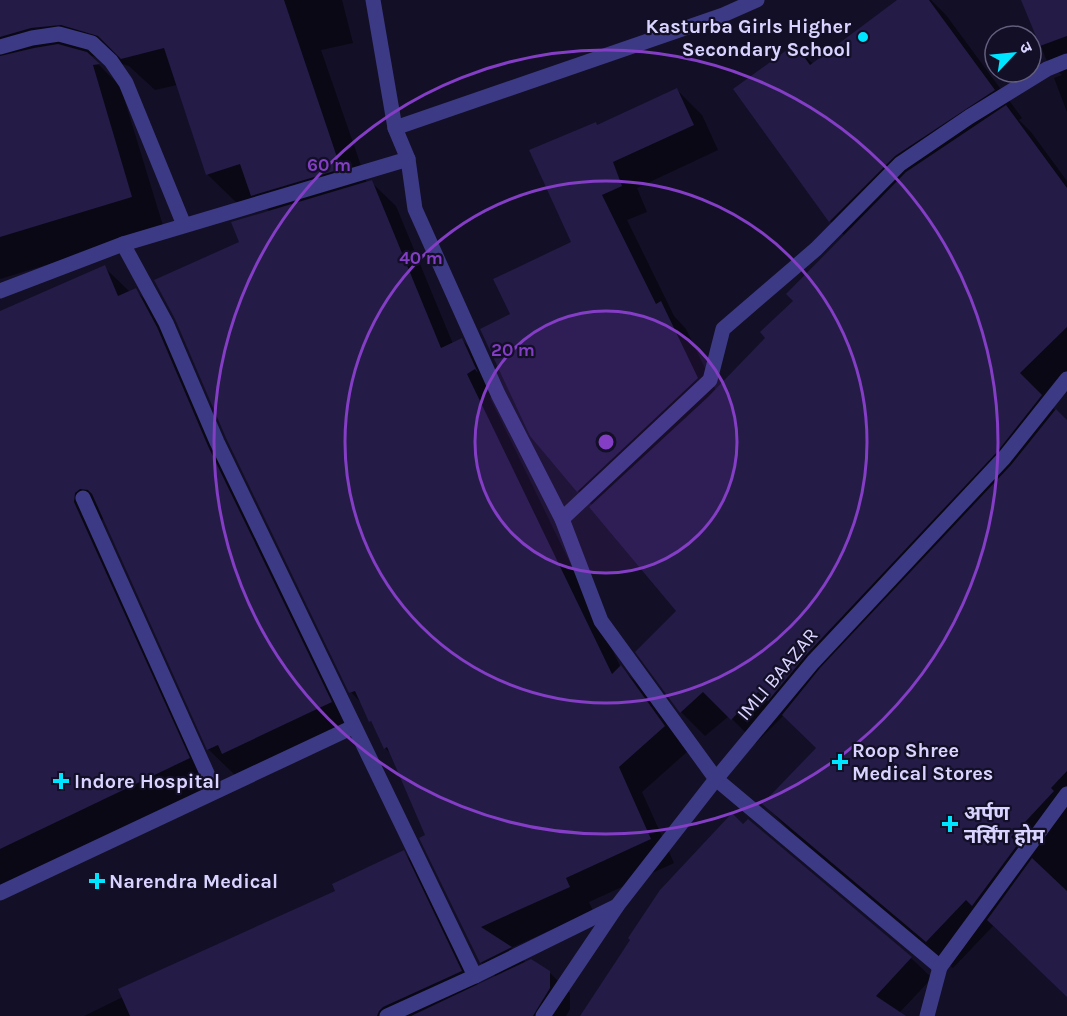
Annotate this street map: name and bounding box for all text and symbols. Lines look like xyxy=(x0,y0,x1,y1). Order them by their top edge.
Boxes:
place label: Kasturba Girls Higher Secondary School xyxy=(645,15,851,61)
north arrow xyxy=(983,24,1043,84)
marker: Kasturba Girls Higher Secondary School xyxy=(856,30,870,44)
text: उ xyxy=(1015,39,1037,57)
text: 60 m xyxy=(307,154,351,176)
text: 40 m xyxy=(399,247,443,269)
text: 20 m xyxy=(491,339,535,361)
centre of rings xyxy=(596,432,616,452)
street label: IMLI BAAZAR xyxy=(732,624,823,725)
place label: Roop Shree Medical Stores xyxy=(852,739,993,785)
marker: Roop Shree Medical Stores xyxy=(833,755,847,769)
place label: Indore Hospital xyxy=(74,770,220,793)
marker: Indore Hospital xyxy=(52,772,70,790)
place label: अर्पण नर्सिंग होम xyxy=(964,802,1046,848)
marker: अर्पण नर्सिंग होम xyxy=(941,815,959,833)
place label: Narendra Medical xyxy=(109,870,278,893)
marker: Narendra Medical xyxy=(90,874,104,888)

